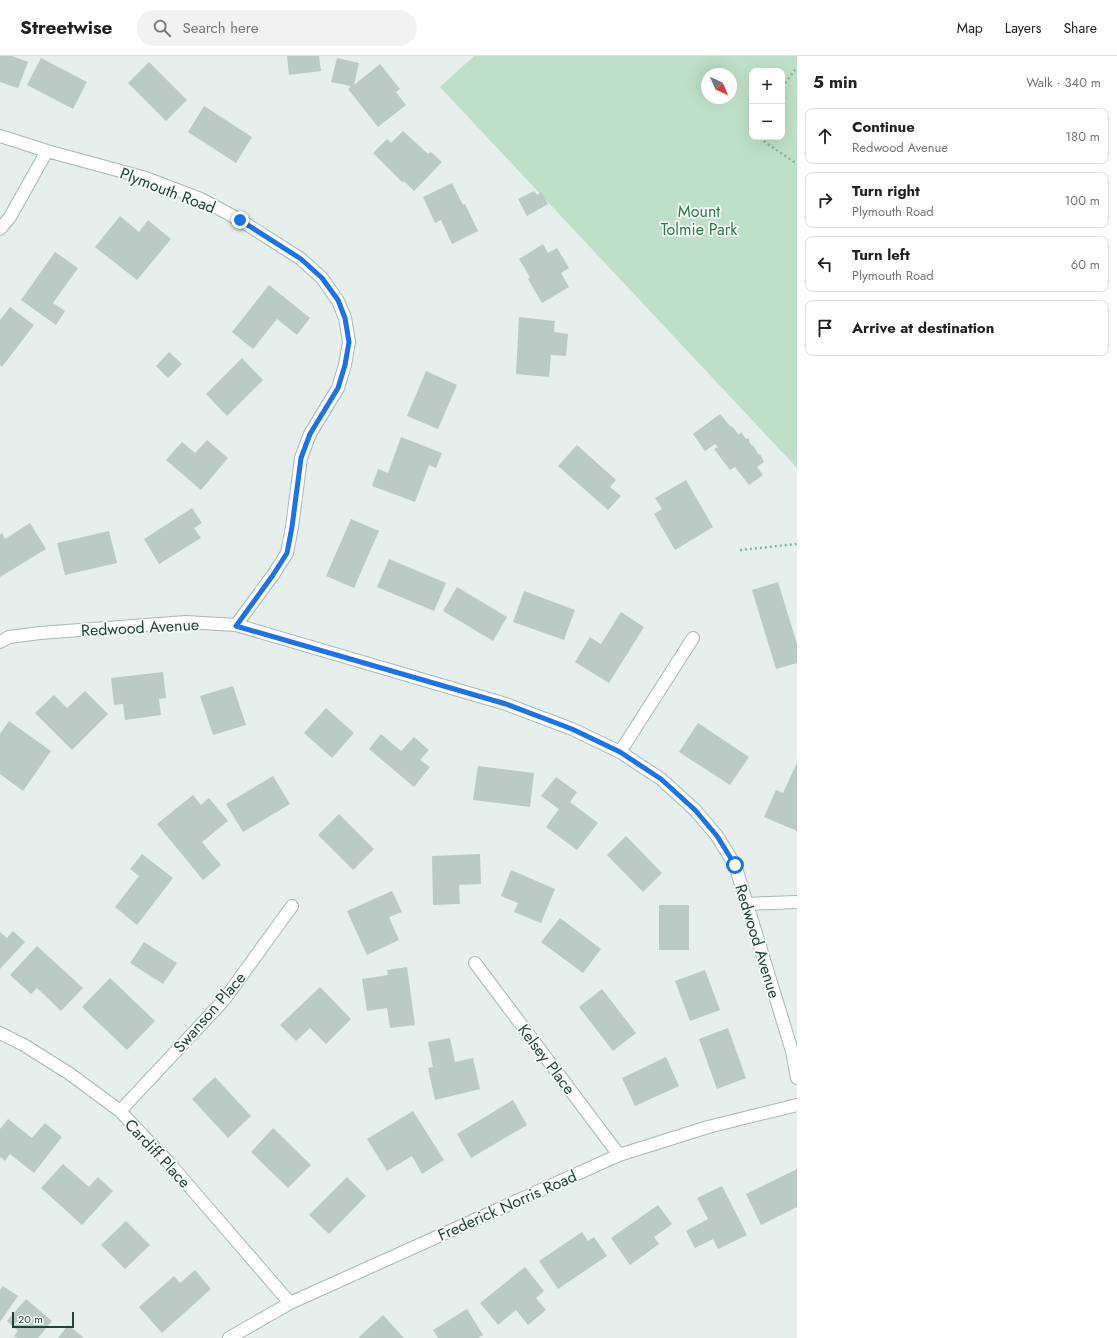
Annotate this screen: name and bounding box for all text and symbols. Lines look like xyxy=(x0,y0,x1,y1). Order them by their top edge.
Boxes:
search box xyxy=(137,10,417,46)
text: Streetwise xyxy=(20,14,113,41)
icon: search xyxy=(151,17,173,39)
text: Search here xyxy=(183,17,258,39)
text: Map xyxy=(957,18,983,38)
text: Layers xyxy=(1005,18,1041,38)
text: Share xyxy=(1063,18,1097,38)
north arrow xyxy=(701,68,737,104)
map controls xyxy=(749,68,785,140)
button: + xyxy=(749,68,785,104)
text: 5 min xyxy=(813,70,857,94)
text: Walk · 340 m xyxy=(1026,73,1101,92)
button: − xyxy=(749,104,785,140)
text: Continue xyxy=(852,116,915,138)
icon: ahead xyxy=(814,125,836,147)
text: 180 m xyxy=(1065,127,1100,146)
text: Redwood Avenue xyxy=(852,138,948,157)
street label: Plymouth Road xyxy=(117,162,219,219)
text: Turn right xyxy=(852,180,920,202)
icon: right xyxy=(814,189,836,211)
text: 100 m xyxy=(1065,191,1100,210)
park label: Mount Tolmie Park xyxy=(661,200,738,241)
text: Plymouth Road xyxy=(852,202,934,221)
route end xyxy=(231,211,249,229)
text: Turn left xyxy=(852,244,910,266)
icon: left xyxy=(814,253,836,275)
text: 60 m xyxy=(1071,255,1100,274)
text: Plymouth Road xyxy=(852,266,934,285)
icon: arrive xyxy=(814,317,836,339)
text: Arrive at destination xyxy=(852,317,994,339)
street label: Redwood Avenue xyxy=(80,613,200,642)
route start xyxy=(726,856,744,874)
street label: Redwood Avenue xyxy=(729,881,786,1001)
street label: Swanson Place xyxy=(168,967,251,1058)
street label: Kelsey Place xyxy=(512,1019,581,1099)
street label: Cardiff Place xyxy=(119,1114,196,1193)
street label: Frederick Norris Road xyxy=(434,1165,580,1246)
scale bar xyxy=(12,1310,74,1329)
text: 20 m xyxy=(18,1311,43,1327)

